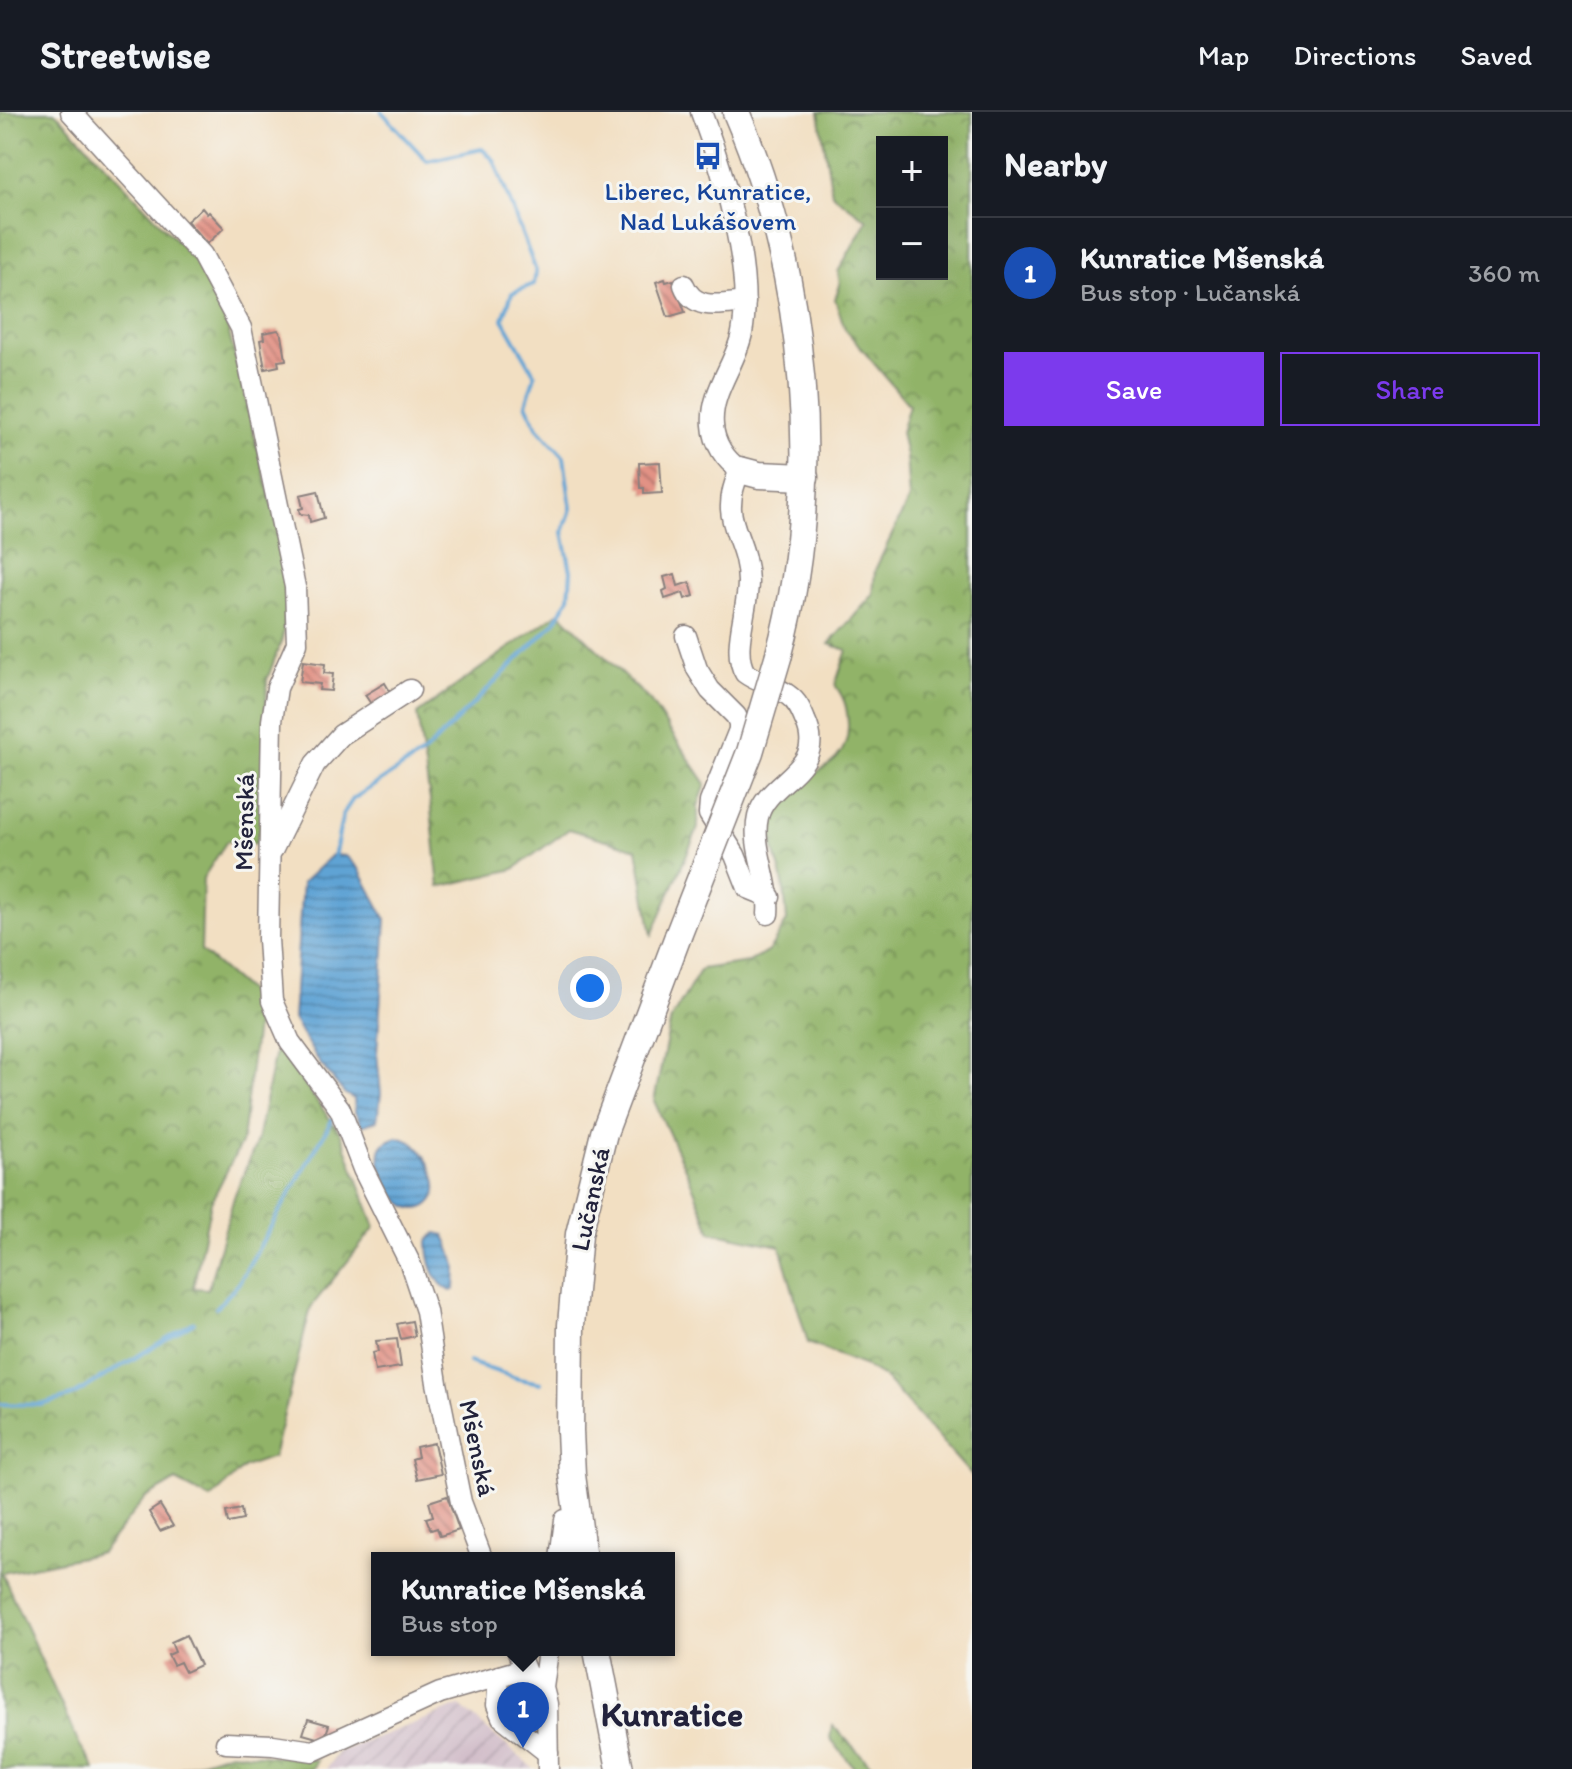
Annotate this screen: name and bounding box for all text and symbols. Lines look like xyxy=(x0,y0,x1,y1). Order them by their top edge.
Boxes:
text: Streetwise xyxy=(40,32,211,78)
text: Map xyxy=(1198,38,1249,72)
text: Directions xyxy=(1293,38,1417,72)
text: Saved xyxy=(1461,38,1532,72)
map controls xyxy=(876,136,948,280)
button: + xyxy=(876,136,948,208)
bus stop icon: Liberec, Kunratice, Nad Lukášovem xyxy=(693,141,723,171)
text: Nearby xyxy=(1004,144,1107,185)
place label: Liberec, Kunratice, Nad Lukášovem xyxy=(604,175,812,237)
button: − xyxy=(876,208,948,280)
text: Kunratice Mšenská xyxy=(1080,239,1324,276)
text: 1 xyxy=(1024,257,1036,289)
text: 360 m xyxy=(1468,257,1540,289)
text: Bus stop · Lučanská xyxy=(1080,276,1300,308)
button: Save xyxy=(1004,352,1264,426)
button: Share xyxy=(1280,352,1540,426)
street label: Mšenská xyxy=(227,772,261,871)
your location xyxy=(570,968,610,1008)
street label: Lučanská xyxy=(563,1144,617,1254)
street label: Mšenská xyxy=(452,1397,504,1500)
popup xyxy=(371,1552,675,1656)
text: Kunratice Mšenská xyxy=(401,1570,645,1607)
text: Bus stop xyxy=(401,1607,498,1639)
pin: 1 xyxy=(497,1682,549,1748)
district label: Kunratice xyxy=(601,1694,743,1735)

